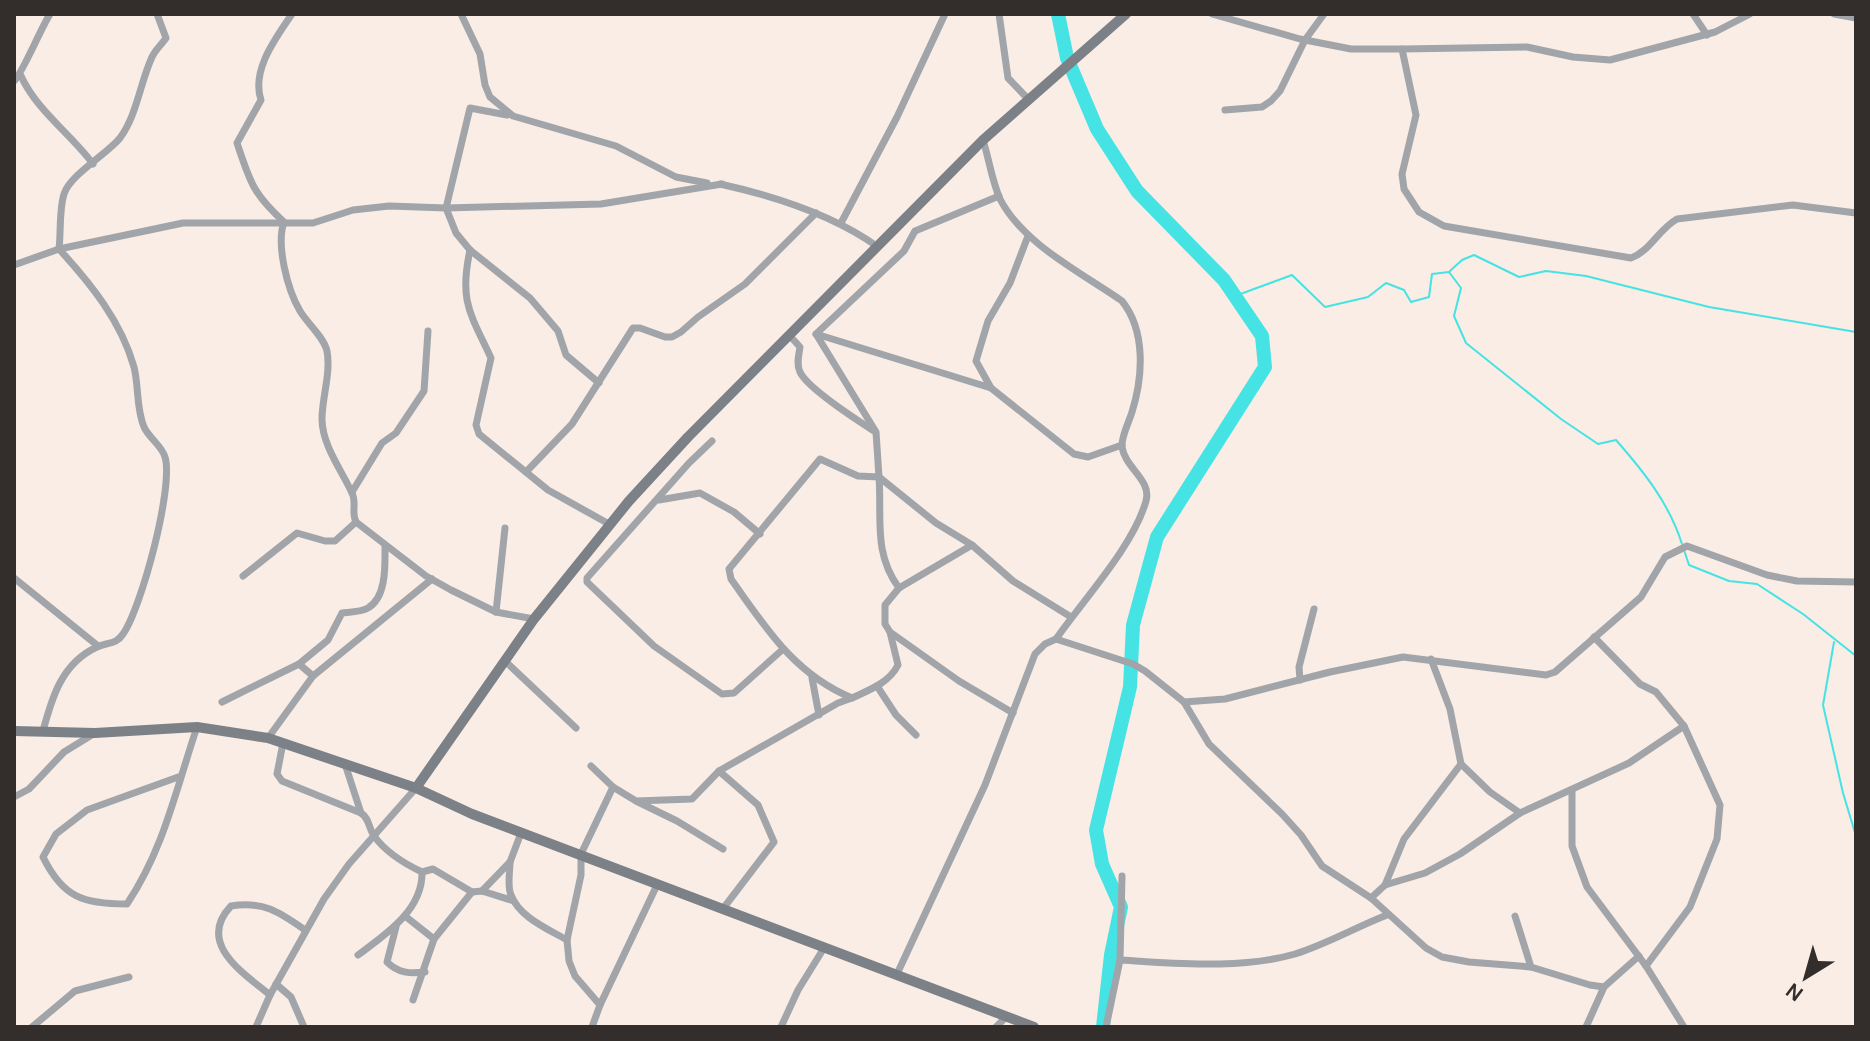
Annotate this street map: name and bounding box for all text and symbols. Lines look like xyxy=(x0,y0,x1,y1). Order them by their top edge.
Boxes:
north arrow xyxy=(1766,937,1846,1017)
text: N xyxy=(1780,977,1809,1007)

